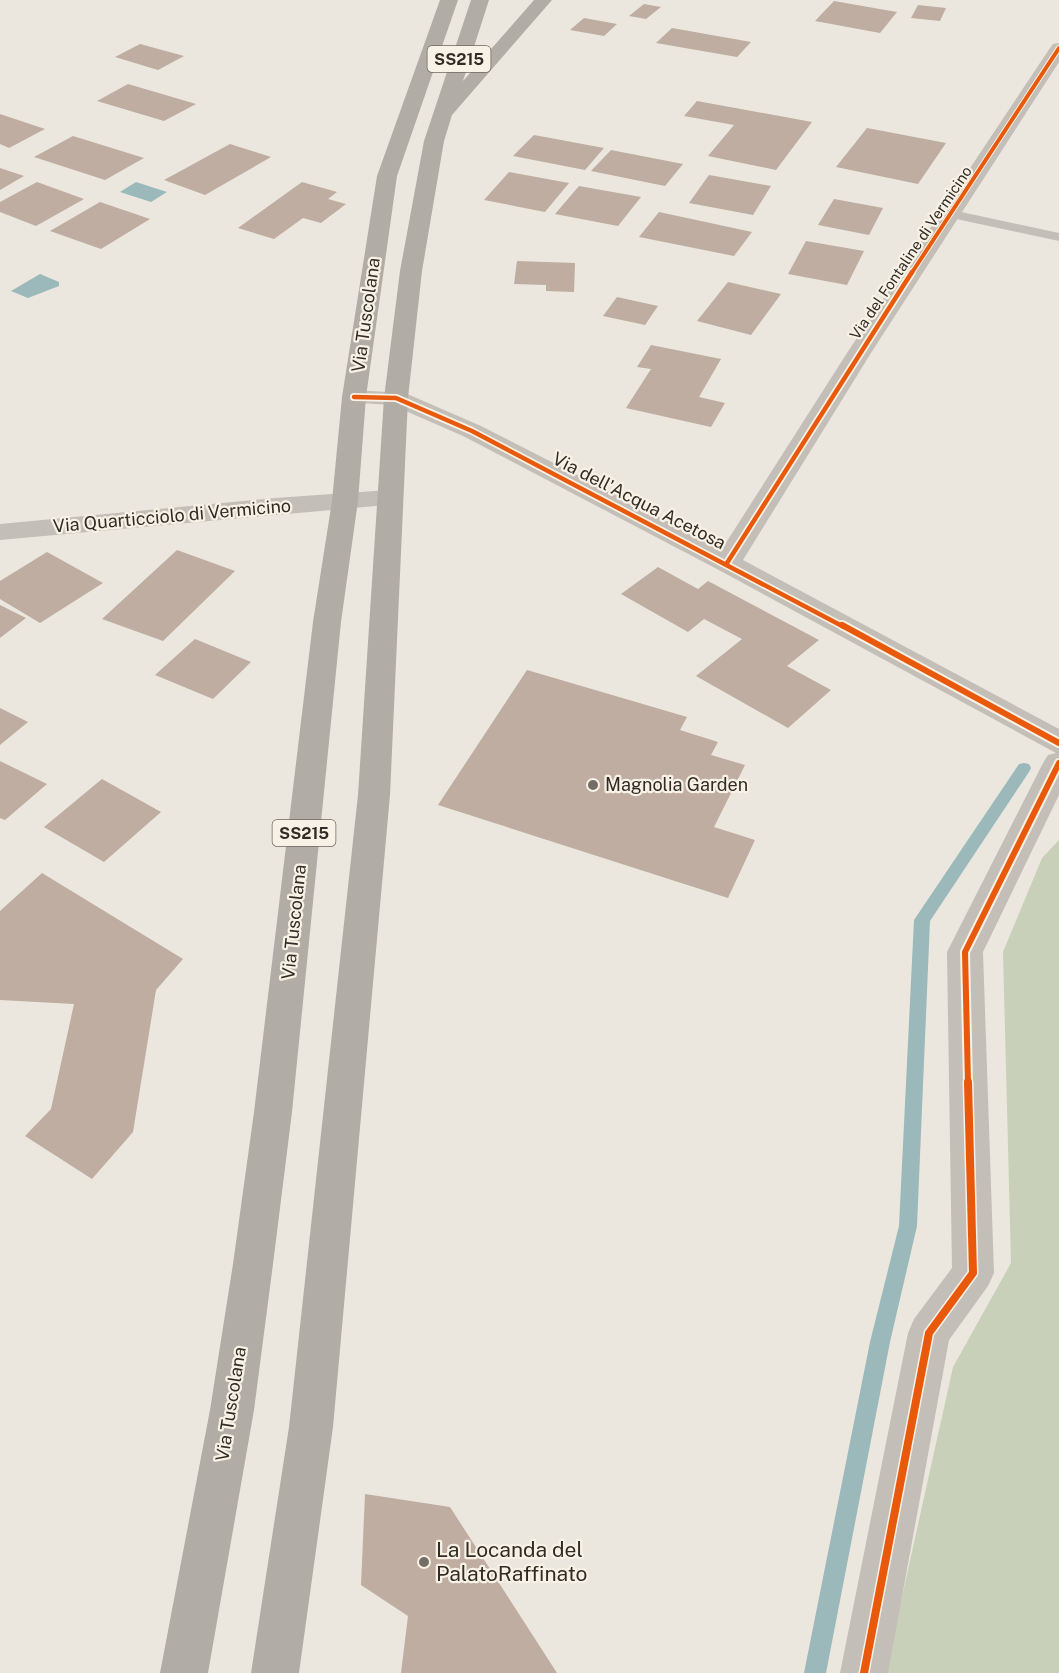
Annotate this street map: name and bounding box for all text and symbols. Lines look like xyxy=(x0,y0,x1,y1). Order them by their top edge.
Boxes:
road number: SS215 xyxy=(428,46,490,72)
street label: Via del Fontaline di Vermicino xyxy=(846,163,975,342)
street label: Via Tuscolana xyxy=(347,256,384,374)
street label: Via dell'Acqua Acetosa xyxy=(549,448,729,553)
street label: Via Quarticciolo di Vermicino xyxy=(52,495,292,536)
place label: Magnolia Garden xyxy=(605,774,748,795)
marker: Magnolia Garden xyxy=(586,778,600,792)
road number: SS215 xyxy=(272,820,336,846)
street label: Via Tuscolana xyxy=(277,863,310,981)
street label: Via Tuscolana xyxy=(211,1345,250,1463)
place label: La Locanda del PalatoRaffinato xyxy=(436,1537,587,1586)
marker: La Locanda del PalatoRaffinato xyxy=(417,1555,431,1569)

